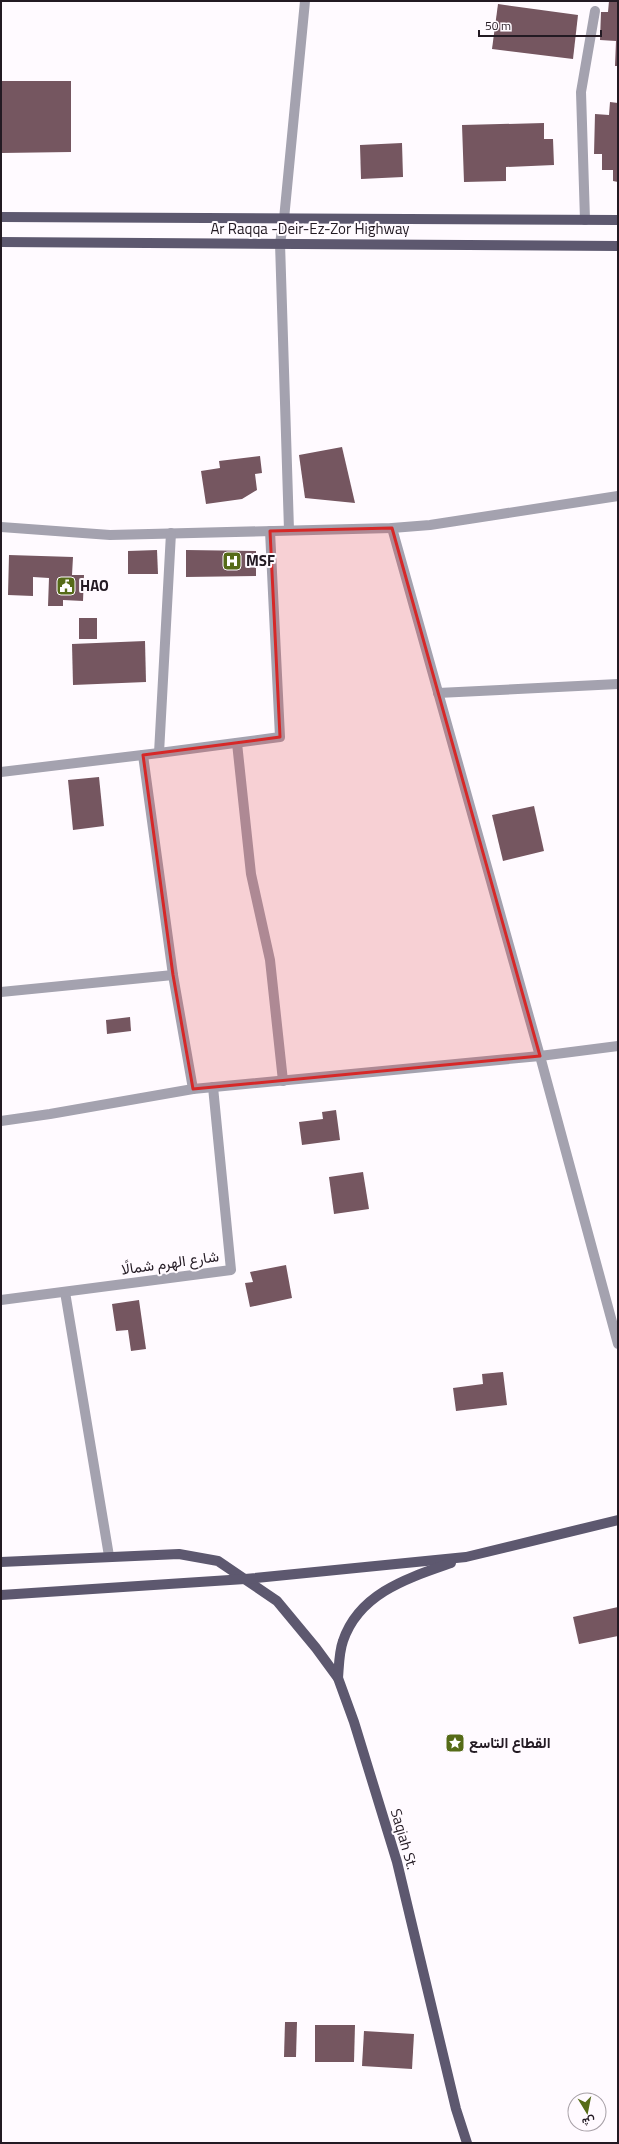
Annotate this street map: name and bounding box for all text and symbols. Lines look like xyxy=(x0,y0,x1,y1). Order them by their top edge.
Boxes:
scale bar xyxy=(479,12,601,38)
text: 50 m xyxy=(485,16,511,35)
street label: Ar Raqqa -Deir-Ez-Zor Highway xyxy=(210,217,410,240)
place label: MSF xyxy=(246,549,275,572)
hospital icon: MSF xyxy=(221,550,243,572)
place label: HAO xyxy=(80,574,109,597)
public building icon: HAO xyxy=(55,575,77,597)
street label: شارع الهرم شمالًا xyxy=(120,1244,220,1281)
place label: القطاع التاسع xyxy=(469,1731,551,1754)
place icon: القطاع التاسع xyxy=(444,1732,466,1754)
street label: Saqiah St. xyxy=(385,1806,424,1872)
north arrow xyxy=(567,2092,607,2132)
text: ش xyxy=(581,2113,597,2131)

